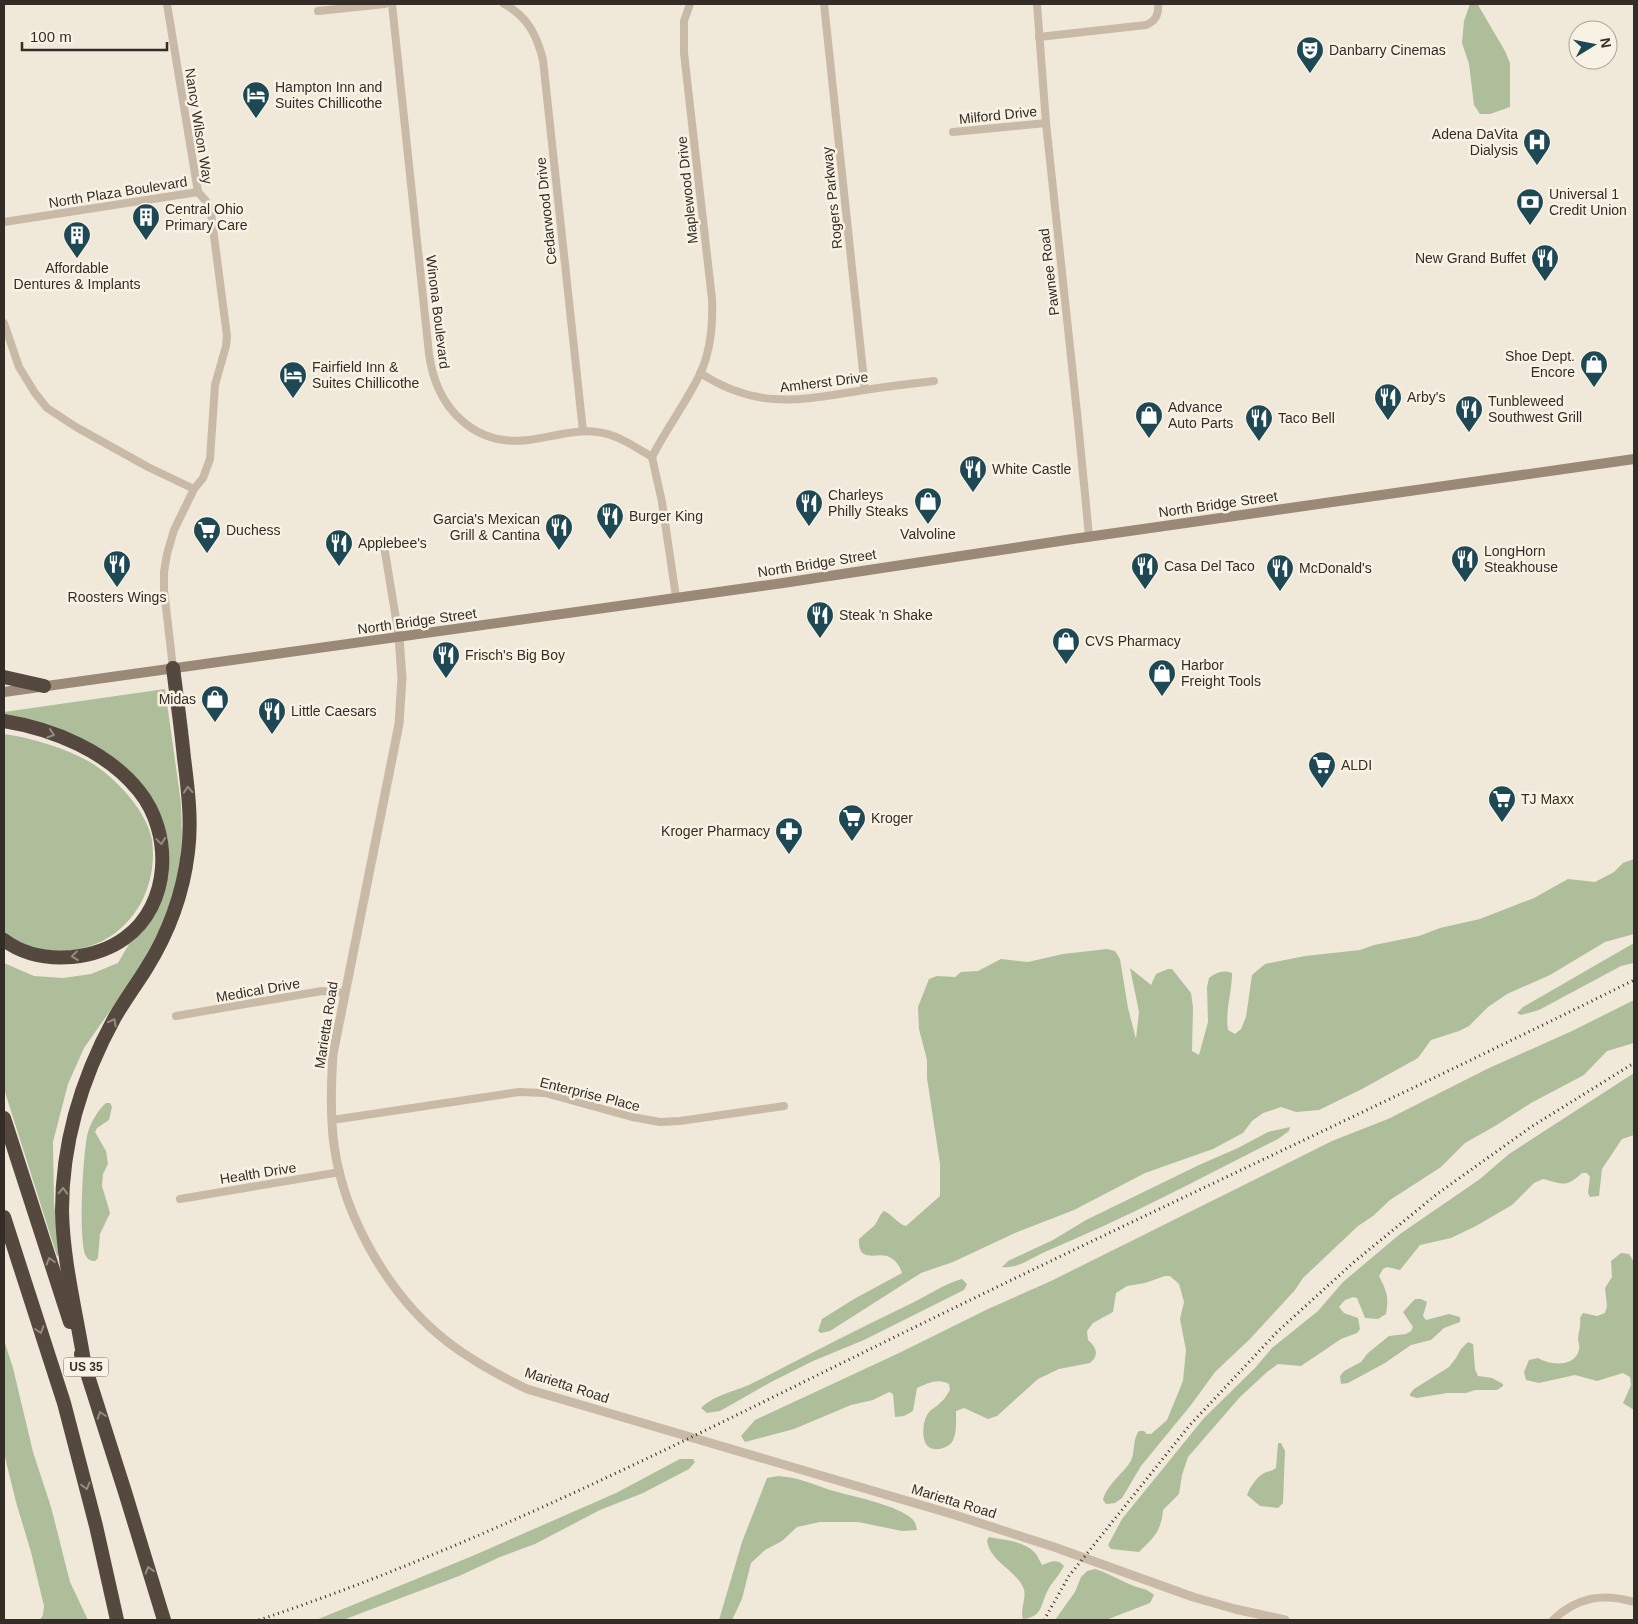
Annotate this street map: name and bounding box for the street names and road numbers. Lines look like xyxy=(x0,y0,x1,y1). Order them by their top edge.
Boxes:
street label: Nancy Wilson Way xyxy=(182,67,216,185)
street label: Milford Drive xyxy=(958,103,1038,127)
street label: Maplewood Drive xyxy=(673,135,701,245)
street label: Rogers Parkway xyxy=(819,146,845,250)
street label: Cedarwood Drive xyxy=(532,156,560,266)
street label: North Plaza Boulevard xyxy=(48,173,188,211)
street label: Pawnee Road xyxy=(1036,227,1062,317)
street label: Winona Boulevard xyxy=(423,254,453,370)
street label: Amherst Drive xyxy=(779,369,869,395)
street label: North Bridge Street xyxy=(1158,488,1279,520)
street label: North Bridge Street xyxy=(757,546,878,580)
street label: North Bridge Street xyxy=(357,605,478,637)
street label: Medical Drive xyxy=(215,975,301,1005)
street label: Marietta Road xyxy=(311,980,341,1070)
street label: Enterprise Place xyxy=(538,1074,642,1114)
street label: Health Drive xyxy=(219,1159,298,1187)
road number: US 35 xyxy=(64,1358,108,1376)
street label: Marietta Road xyxy=(523,1364,611,1406)
street label: Marietta Road xyxy=(910,1480,998,1522)

